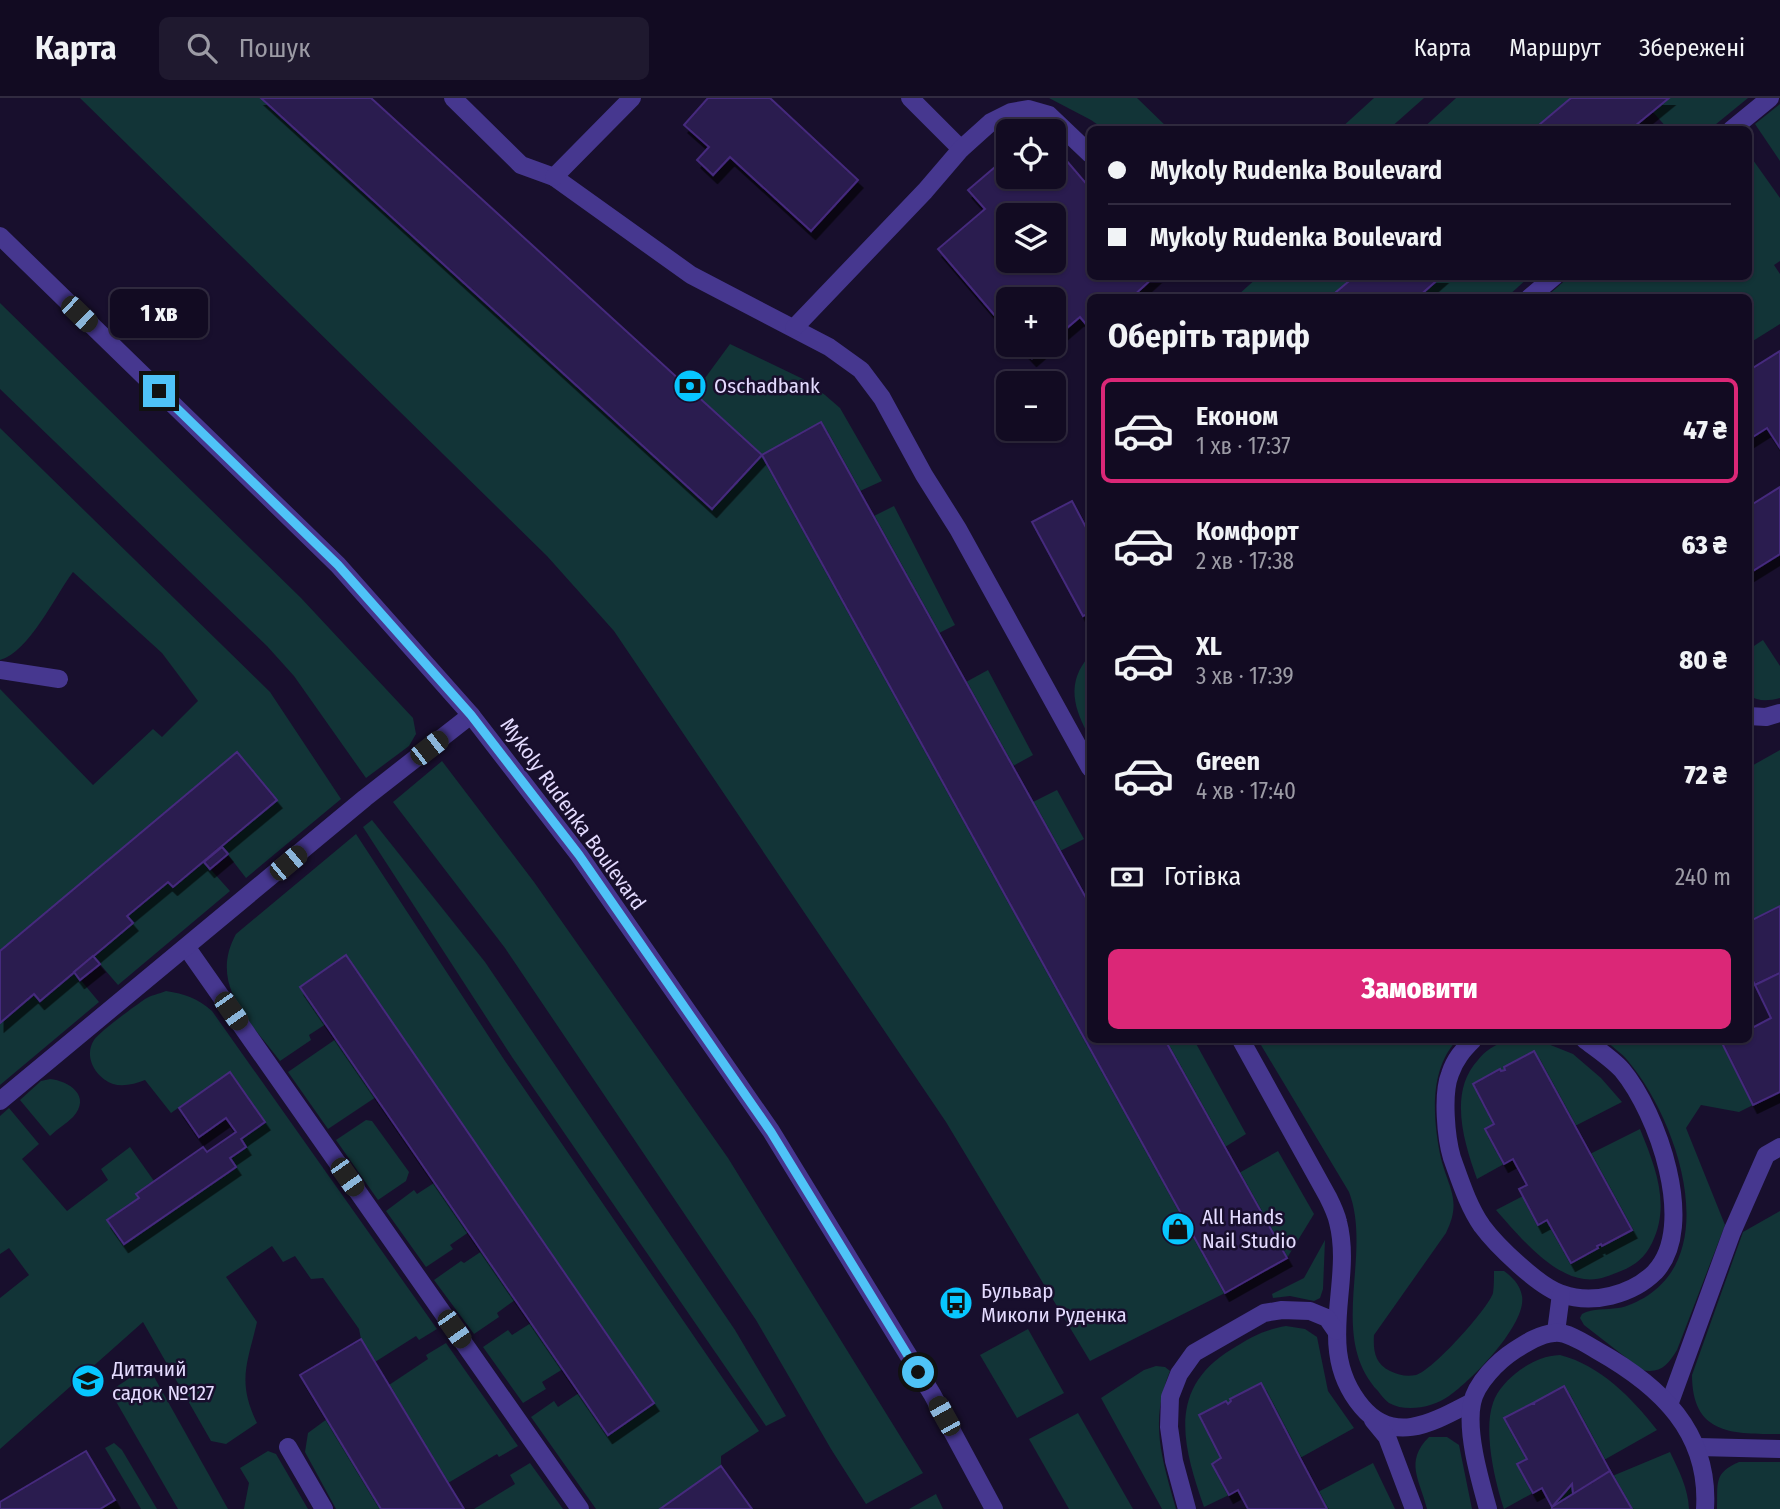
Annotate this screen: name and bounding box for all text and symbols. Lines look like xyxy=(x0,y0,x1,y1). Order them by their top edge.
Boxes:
search box xyxy=(159,17,649,80)
text: Карта xyxy=(35,28,117,68)
icon: search xyxy=(183,29,221,67)
text: Пошук xyxy=(239,33,310,64)
text: Карта xyxy=(1414,34,1471,62)
text: Маршрут xyxy=(1509,34,1601,62)
text: Збережені xyxy=(1639,34,1745,62)
map controls xyxy=(996,119,1066,441)
button: locate xyxy=(996,119,1066,189)
text: Mykoly Rudenka Boulevard xyxy=(1150,155,1442,186)
button: layers xyxy=(996,203,1066,273)
text: Mykoly Rudenka Boulevard xyxy=(1150,222,1442,253)
button: + xyxy=(996,287,1066,357)
callout: 1 хв xyxy=(110,289,208,338)
car xyxy=(57,292,102,336)
text: 1 хв xyxy=(140,299,178,327)
text: Оберіть тариф xyxy=(1108,317,1310,355)
bank icon: Oschadbank xyxy=(671,367,709,405)
button: − xyxy=(996,371,1066,441)
place label: Oschadbank xyxy=(714,373,820,399)
route end xyxy=(143,375,175,407)
icon: car xyxy=(1112,399,1175,462)
text: Економ xyxy=(1196,401,1278,432)
text: 47 ₴ xyxy=(1683,415,1727,446)
text: 1 хв · 17:37 xyxy=(1196,432,1291,460)
icon: car xyxy=(1112,514,1175,577)
text: Комфорт xyxy=(1196,516,1299,547)
text: 63 ₴ xyxy=(1682,530,1727,561)
text: 2 хв · 17:38 xyxy=(1196,547,1294,575)
icon: car xyxy=(1112,629,1175,692)
text: XL xyxy=(1196,631,1222,662)
text: 80 ₴ xyxy=(1679,645,1727,676)
text: 3 хв · 17:39 xyxy=(1196,662,1294,690)
street label: Mykoly Rudenka Boulevard xyxy=(495,713,651,915)
car xyxy=(406,727,453,769)
icon: car xyxy=(1112,744,1175,807)
text: Green xyxy=(1196,746,1260,777)
text: 72 ₴ xyxy=(1684,760,1727,791)
text: 4 хв · 17:40 xyxy=(1196,777,1296,805)
car xyxy=(266,841,311,885)
icon: cash xyxy=(1108,858,1146,896)
text: Готівка xyxy=(1164,861,1241,892)
text: 240 m xyxy=(1675,863,1731,891)
button: Замовити xyxy=(1108,949,1731,1029)
car xyxy=(211,988,252,1034)
car xyxy=(327,1154,368,1200)
place label: All Hands Nail Studio xyxy=(1202,1204,1297,1254)
shop icon: All Hands Nail Studio xyxy=(1159,1210,1197,1248)
place label: Бульвар Миколи Руденка xyxy=(981,1278,1127,1328)
bus stop icon: Бульвар Миколи Руденка xyxy=(937,1284,975,1322)
car xyxy=(434,1306,475,1352)
place label: Дитячий садок №127 xyxy=(111,1356,214,1406)
route start xyxy=(902,1356,934,1388)
school or university icon: Дитячий садок №127 xyxy=(69,1362,107,1400)
car xyxy=(925,1393,964,1439)

